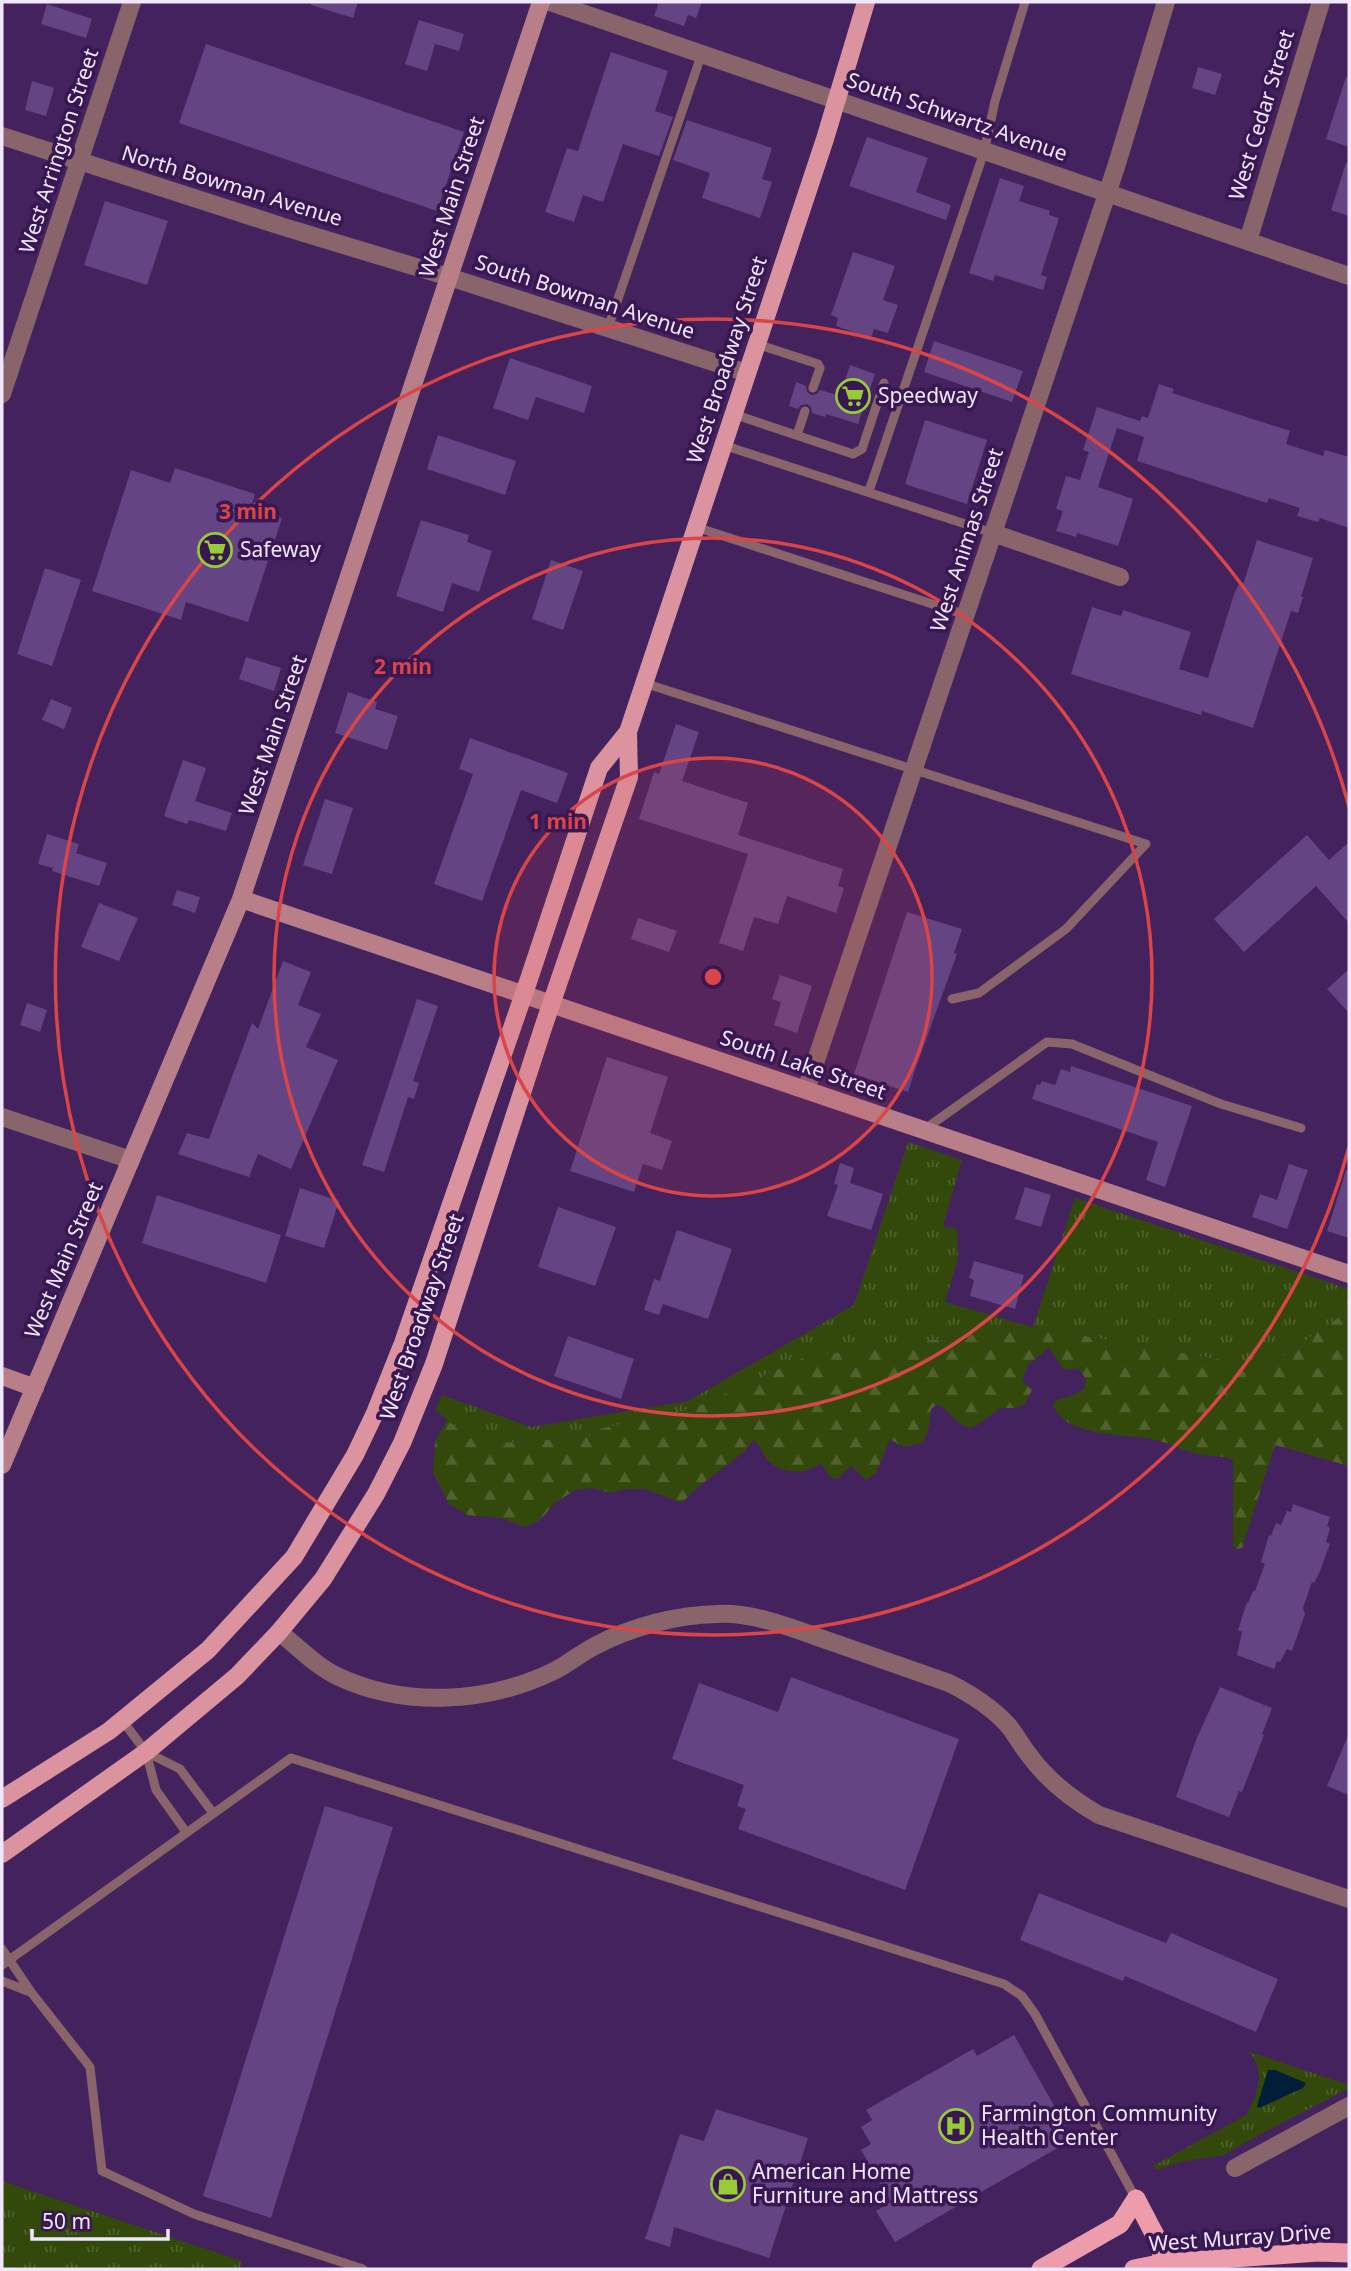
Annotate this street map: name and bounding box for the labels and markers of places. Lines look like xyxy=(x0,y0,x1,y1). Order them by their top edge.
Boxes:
supermarket icon: Speedway xyxy=(834,377,872,415)
place label: Speedway xyxy=(878,381,978,409)
supermarket icon: Safeway xyxy=(196,531,234,569)
place label: Safeway xyxy=(240,535,321,563)
centre of rings xyxy=(701,965,725,989)
place label: Farmington Community Health Center xyxy=(981,2099,1217,2151)
hospital icon: Farmington Community Health Center xyxy=(937,2107,975,2145)
place label: American Home Furniture and Mattress xyxy=(752,2157,978,2209)
shop icon: American Home Furniture and Mattress xyxy=(709,2165,747,2203)

